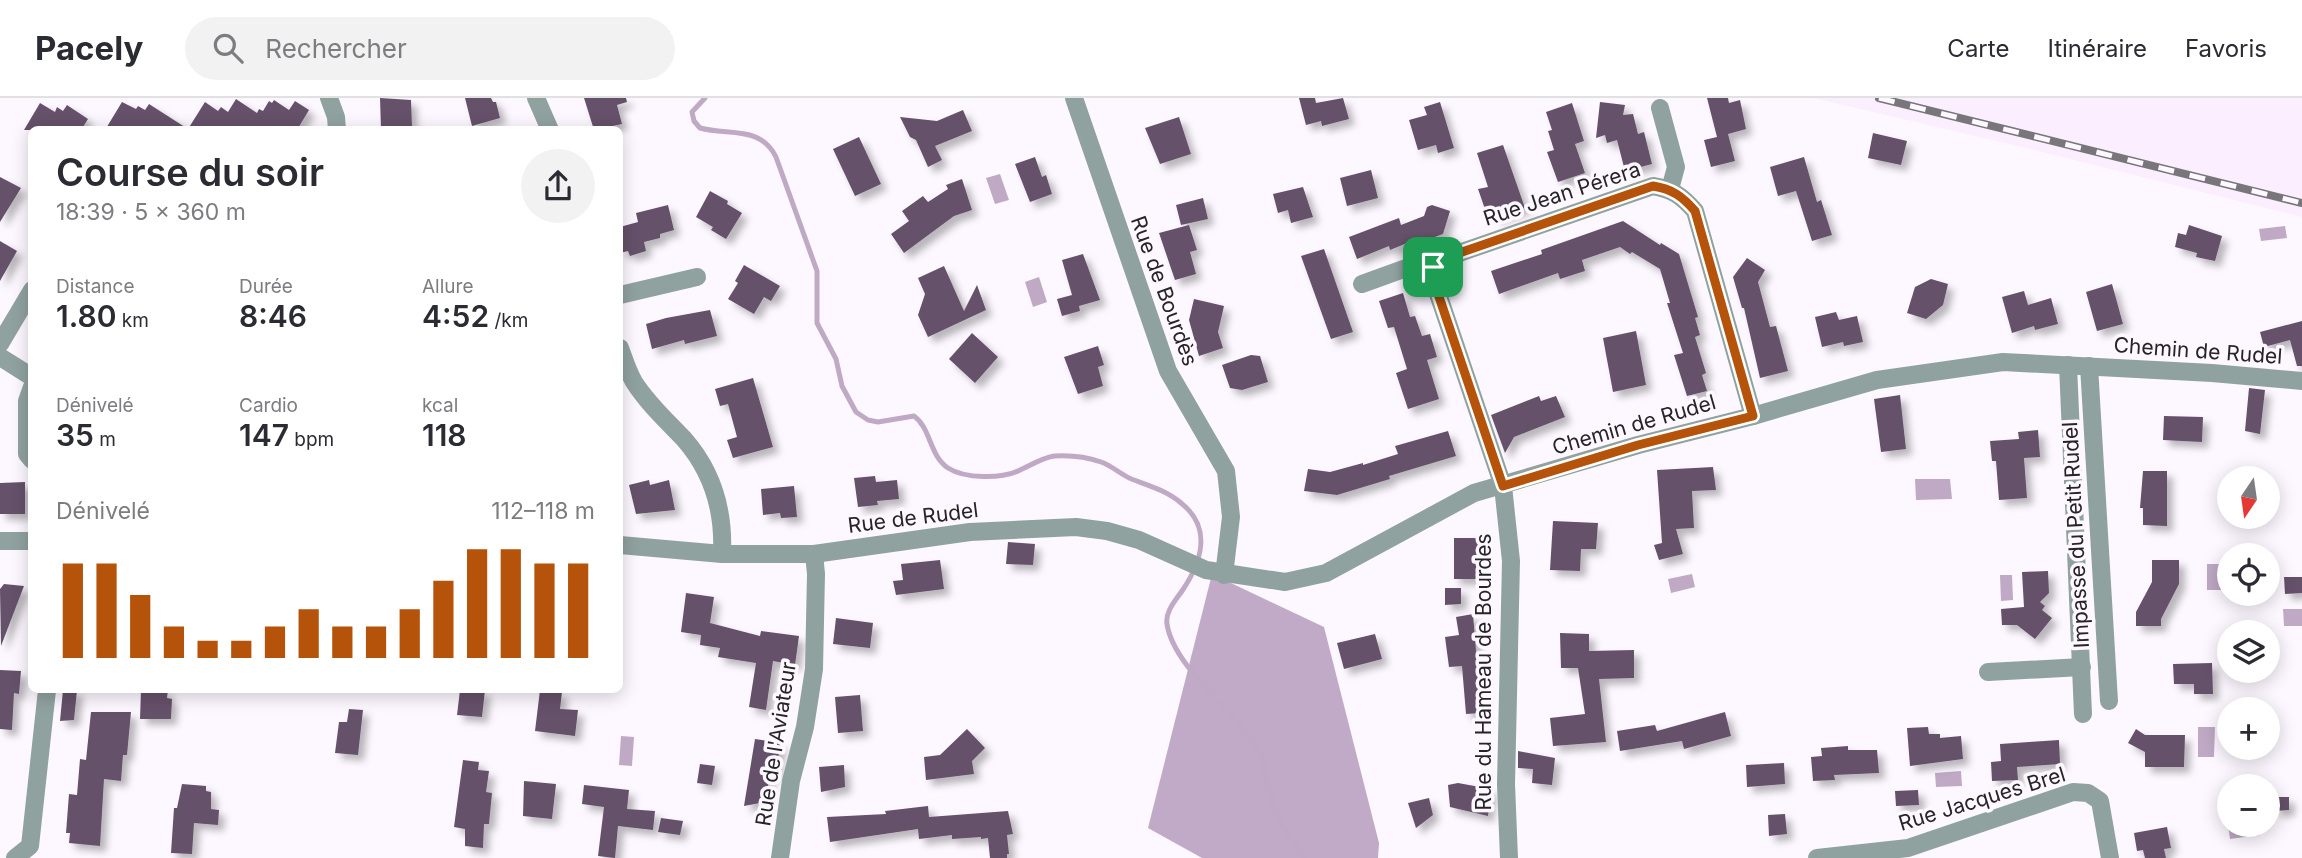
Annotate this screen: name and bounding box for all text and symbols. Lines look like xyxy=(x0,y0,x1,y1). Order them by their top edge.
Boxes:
search box xyxy=(185,17,675,80)
text: Pacely xyxy=(35,28,143,68)
icon: search xyxy=(209,29,247,67)
text: Rechercher xyxy=(265,33,407,64)
text: Carte xyxy=(1947,34,2009,63)
text: Itinéraire xyxy=(2047,34,2147,63)
text: Favoris xyxy=(2185,34,2267,63)
text: Course du soir xyxy=(56,149,324,195)
button: share xyxy=(521,149,595,223)
street label: Rue Jean Pérera xyxy=(1480,156,1644,231)
text: 18:39 · 5 × 360 m xyxy=(56,198,246,226)
street label: Rue de Bourdès xyxy=(1126,213,1203,369)
pin xyxy=(1403,237,1463,297)
icon: arrive xyxy=(1414,248,1452,286)
text: Distance xyxy=(56,275,134,298)
text: Durée xyxy=(239,275,293,298)
text: Allure xyxy=(422,275,473,298)
text: 1.80 xyxy=(56,298,116,334)
text: 8:46 xyxy=(239,298,307,334)
text: 4:52 xyxy=(422,298,489,334)
text: km xyxy=(116,309,149,332)
text: /km xyxy=(489,309,528,332)
street label: Chemin de Rudel xyxy=(2113,332,2283,369)
street label: Chemin de Rudel xyxy=(1549,389,1719,460)
text: Dénivelé xyxy=(56,394,134,417)
text: Cardio xyxy=(239,394,298,417)
text: kcal xyxy=(422,394,458,417)
text: 35 xyxy=(56,417,94,453)
text: 147 xyxy=(239,417,289,453)
text: 118 xyxy=(422,417,467,453)
street label: Impasse du Petit Rudel xyxy=(2057,421,2094,649)
text: m xyxy=(94,428,116,451)
text: bpm xyxy=(289,428,334,451)
north arrow xyxy=(2217,466,2280,528)
map controls xyxy=(2217,466,2280,837)
text: Dénivelé xyxy=(56,497,150,525)
text: 112–118 m xyxy=(491,497,595,525)
street label: Rue de Rudel xyxy=(846,497,980,538)
street label: Rue du Hameau de Bourdes xyxy=(1471,533,1496,811)
button: locate xyxy=(2217,543,2280,606)
button: layers xyxy=(2217,620,2280,683)
street label: Rue de l'Aviateur xyxy=(750,660,801,828)
button: + xyxy=(2217,697,2280,760)
street label: Rue Jacques Brel xyxy=(1895,761,2068,836)
button: − xyxy=(2217,774,2280,837)

